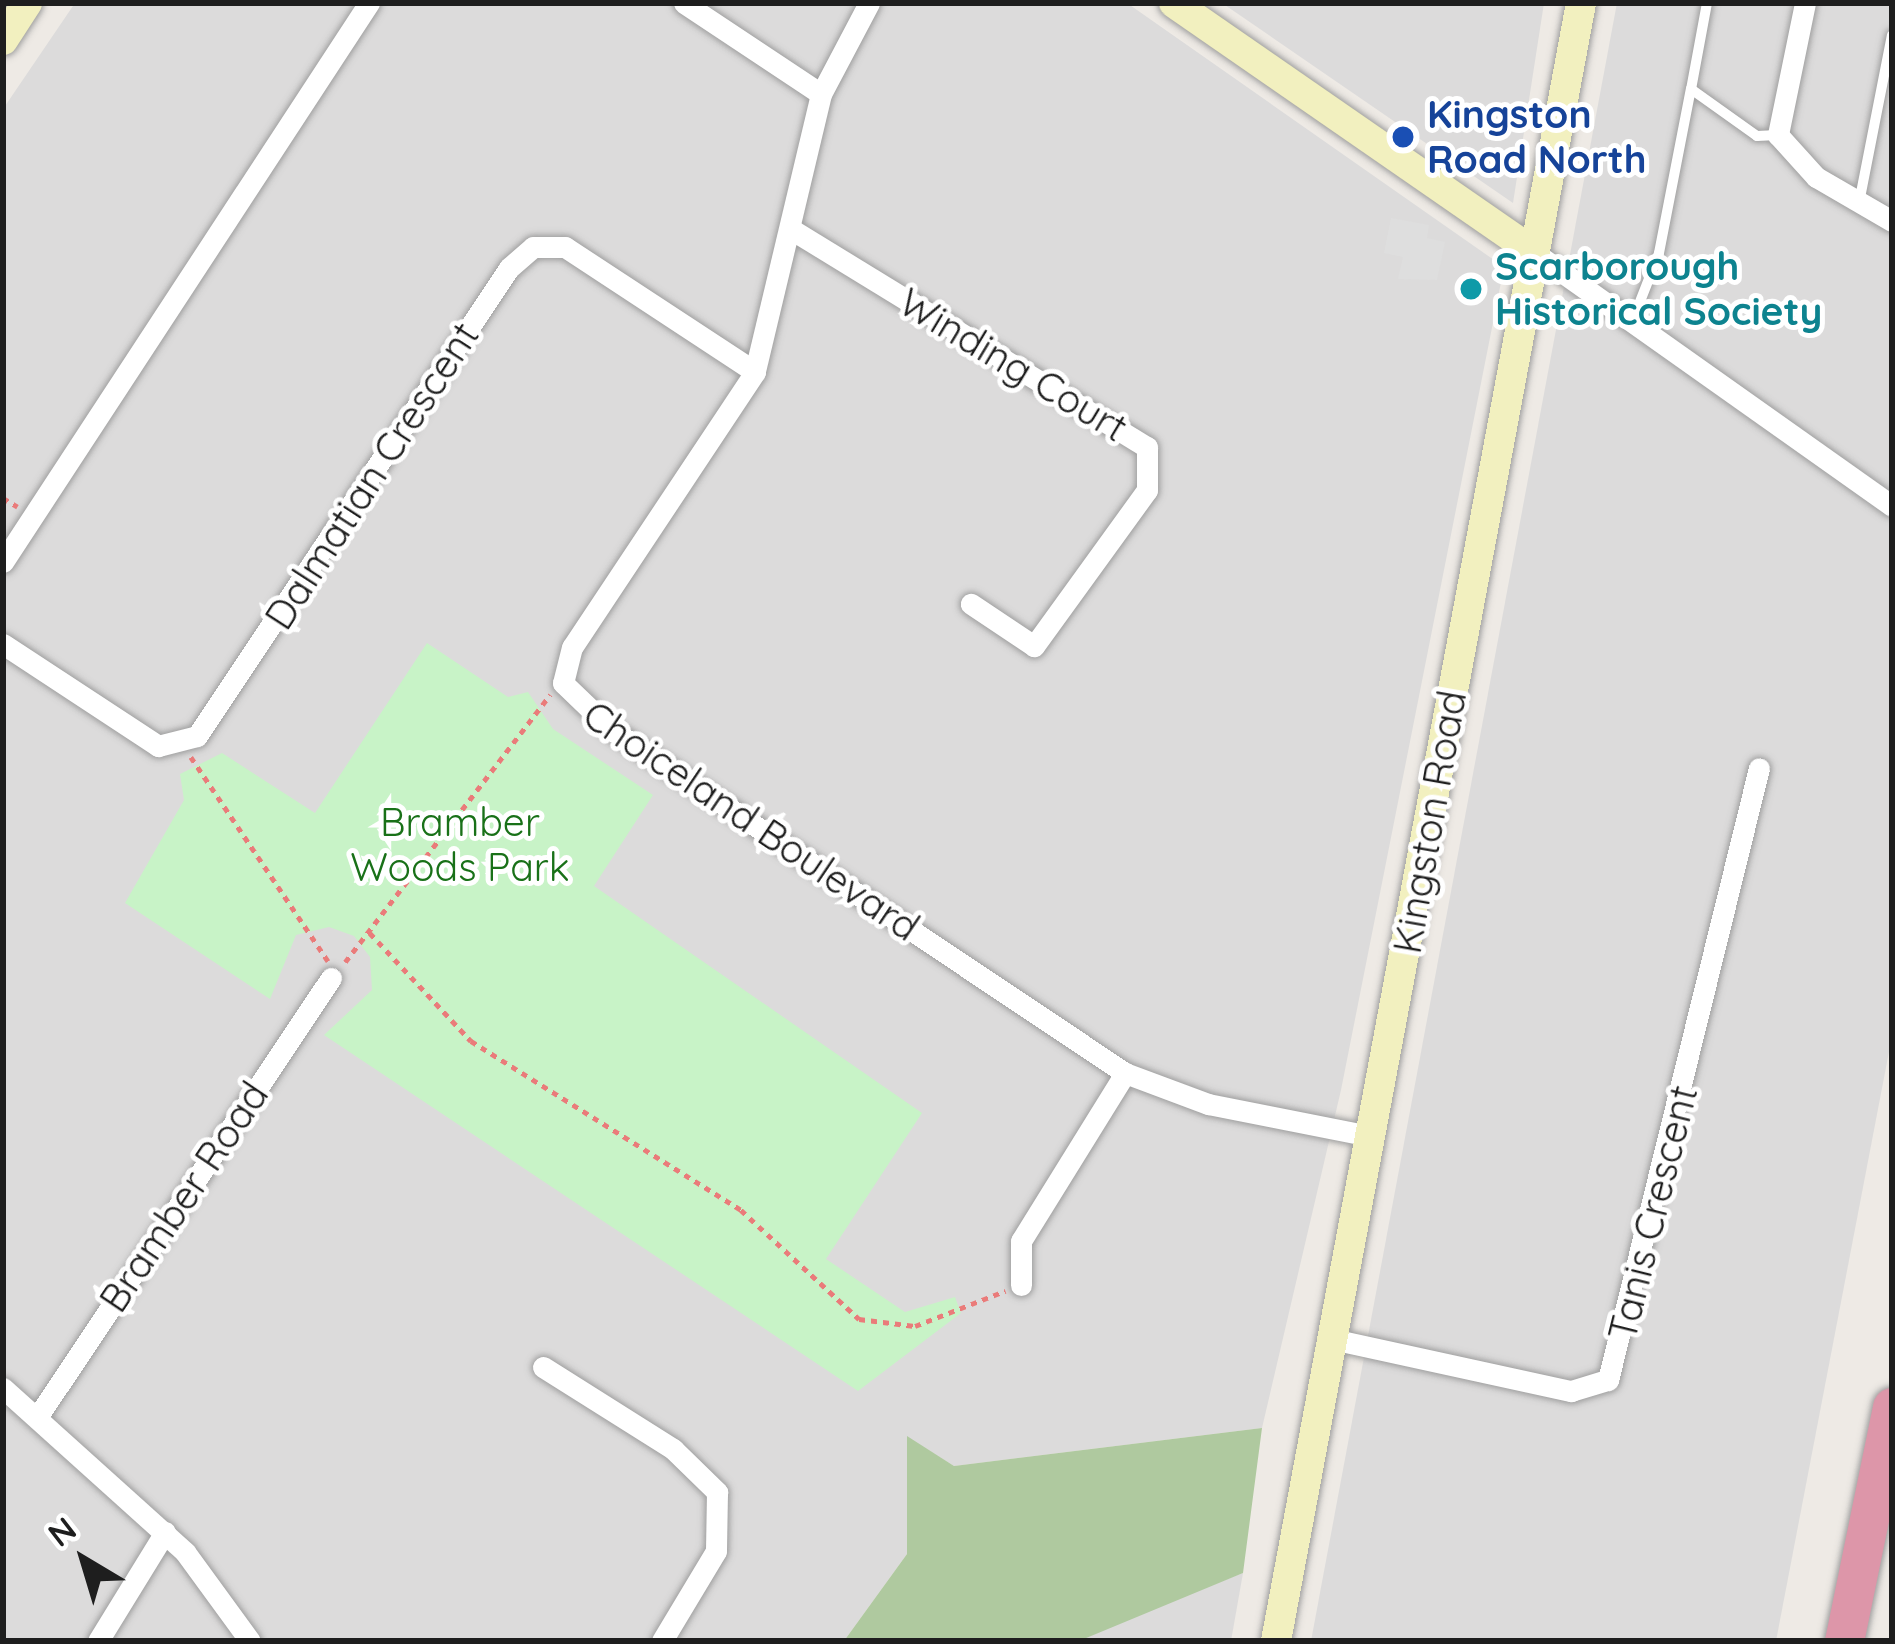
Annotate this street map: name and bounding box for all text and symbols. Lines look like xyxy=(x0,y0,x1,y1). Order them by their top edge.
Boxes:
place label: Kingston Road North xyxy=(1427,92,1647,183)
marker: Kingston Road North xyxy=(1390,124,1416,150)
place label: Scarborough Historical Society xyxy=(1495,244,1822,335)
marker: Scarborough Historical Society xyxy=(1458,276,1484,302)
street label: Winding Court xyxy=(891,279,1135,451)
street label: Dalmatian Crescent xyxy=(255,314,489,638)
street label: Kingston Road xyxy=(1384,687,1476,957)
street label: Choiceland Boulevard xyxy=(574,691,928,951)
park label: Bramber Woods Park xyxy=(350,800,570,891)
street label: Bramber Road xyxy=(90,1073,278,1321)
street label: Tanis Crescent xyxy=(1599,1081,1707,1345)
north arrow xyxy=(24,1500,144,1620)
text: N xyxy=(39,1508,84,1555)

